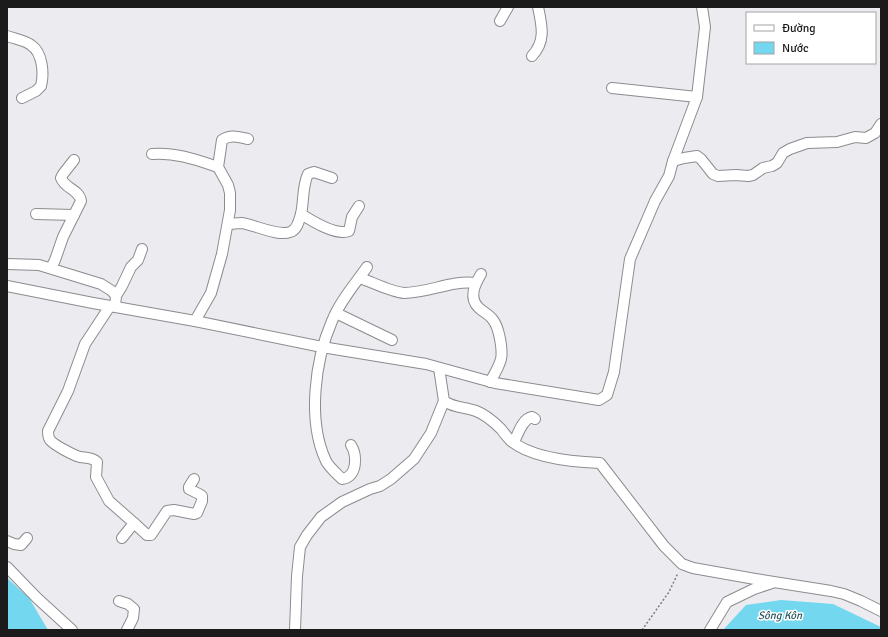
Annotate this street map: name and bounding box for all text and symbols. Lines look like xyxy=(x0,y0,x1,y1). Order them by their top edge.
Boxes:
legend xyxy=(746,12,876,64)
text: Đường xyxy=(782,21,816,36)
text: Nước xyxy=(782,41,809,56)
water label: Sông Kôn xyxy=(758,609,803,622)

